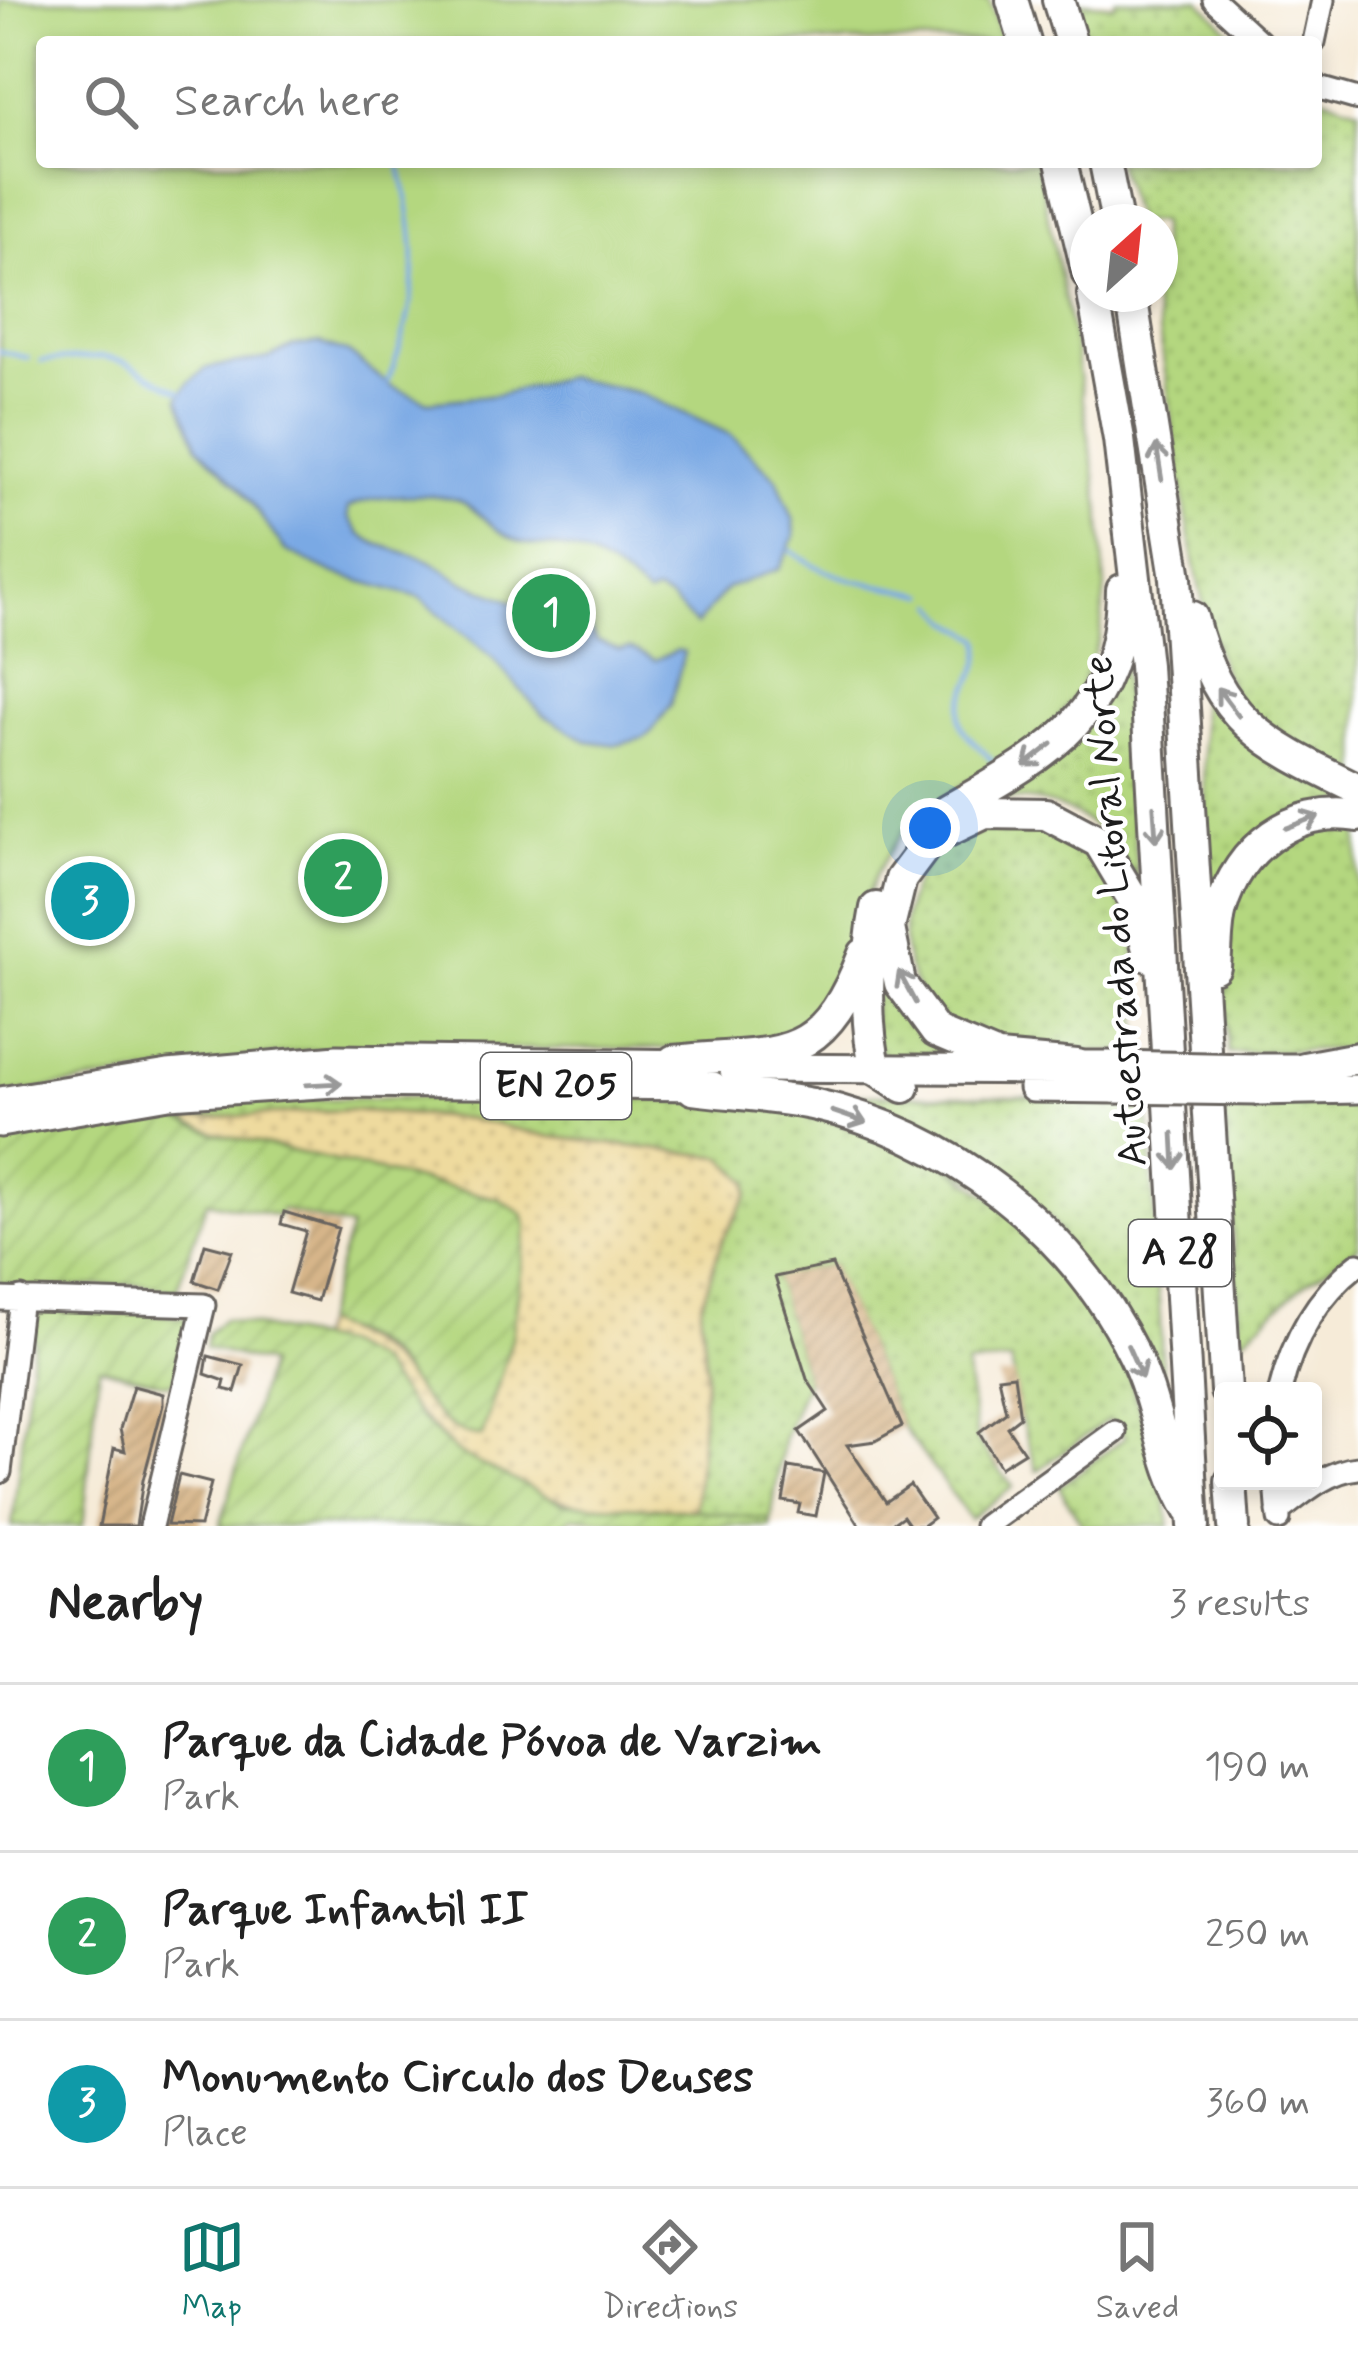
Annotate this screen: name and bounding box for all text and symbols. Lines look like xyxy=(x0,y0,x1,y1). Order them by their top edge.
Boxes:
search box xyxy=(36,36,1322,168)
icon: search xyxy=(78,69,144,135)
text: Search here xyxy=(174,73,401,132)
north arrow xyxy=(1070,204,1178,312)
one-way arrow xyxy=(1146,443,1169,482)
pin: 1 xyxy=(512,568,590,658)
street label: Autoestrada do Litoral Norte xyxy=(1072,654,1162,1168)
one-way arrow xyxy=(1215,686,1242,718)
one-way arrow xyxy=(1022,741,1054,768)
your location xyxy=(900,798,960,858)
one-way arrow xyxy=(1144,804,1167,843)
one-way arrow xyxy=(1282,809,1319,831)
pin: 2 xyxy=(304,833,382,923)
pin: 3 xyxy=(51,856,129,946)
one-way arrow xyxy=(894,970,917,1005)
road number: EN 205 xyxy=(481,1053,631,1119)
one-way arrow xyxy=(304,1072,343,1095)
one-way arrow xyxy=(830,1108,867,1129)
one-way arrow xyxy=(1163,1131,1186,1170)
road number: A 28 xyxy=(1129,1220,1231,1286)
one-way arrow xyxy=(1126,1343,1148,1379)
map controls xyxy=(1214,1382,1322,1490)
button: locate xyxy=(1214,1382,1322,1490)
text: Nearby xyxy=(48,1571,203,1637)
text: 3 results xyxy=(1169,1579,1310,1630)
text: Parque da Cidade Póvoa de Varzim xyxy=(162,1713,822,1772)
text: 1 xyxy=(78,1742,96,1793)
text: 190 m xyxy=(1204,1742,1310,1793)
text: Park xyxy=(162,1772,240,1823)
text: Parque Infantil II xyxy=(162,1881,529,1940)
text: 2 xyxy=(77,1910,97,1961)
text: 250 m xyxy=(1205,1910,1310,1961)
text: Park xyxy=(162,1940,240,1991)
text: Monumento Circulo dos Deuses xyxy=(162,2049,753,2108)
text: 3 xyxy=(78,2078,96,2129)
text: 360 m xyxy=(1206,2078,1310,2129)
text: Place xyxy=(162,2108,248,2159)
tab: Map xyxy=(179,2214,245,2330)
tab: Directions xyxy=(602,2214,738,2330)
tab: Saved xyxy=(1096,2214,1179,2330)

